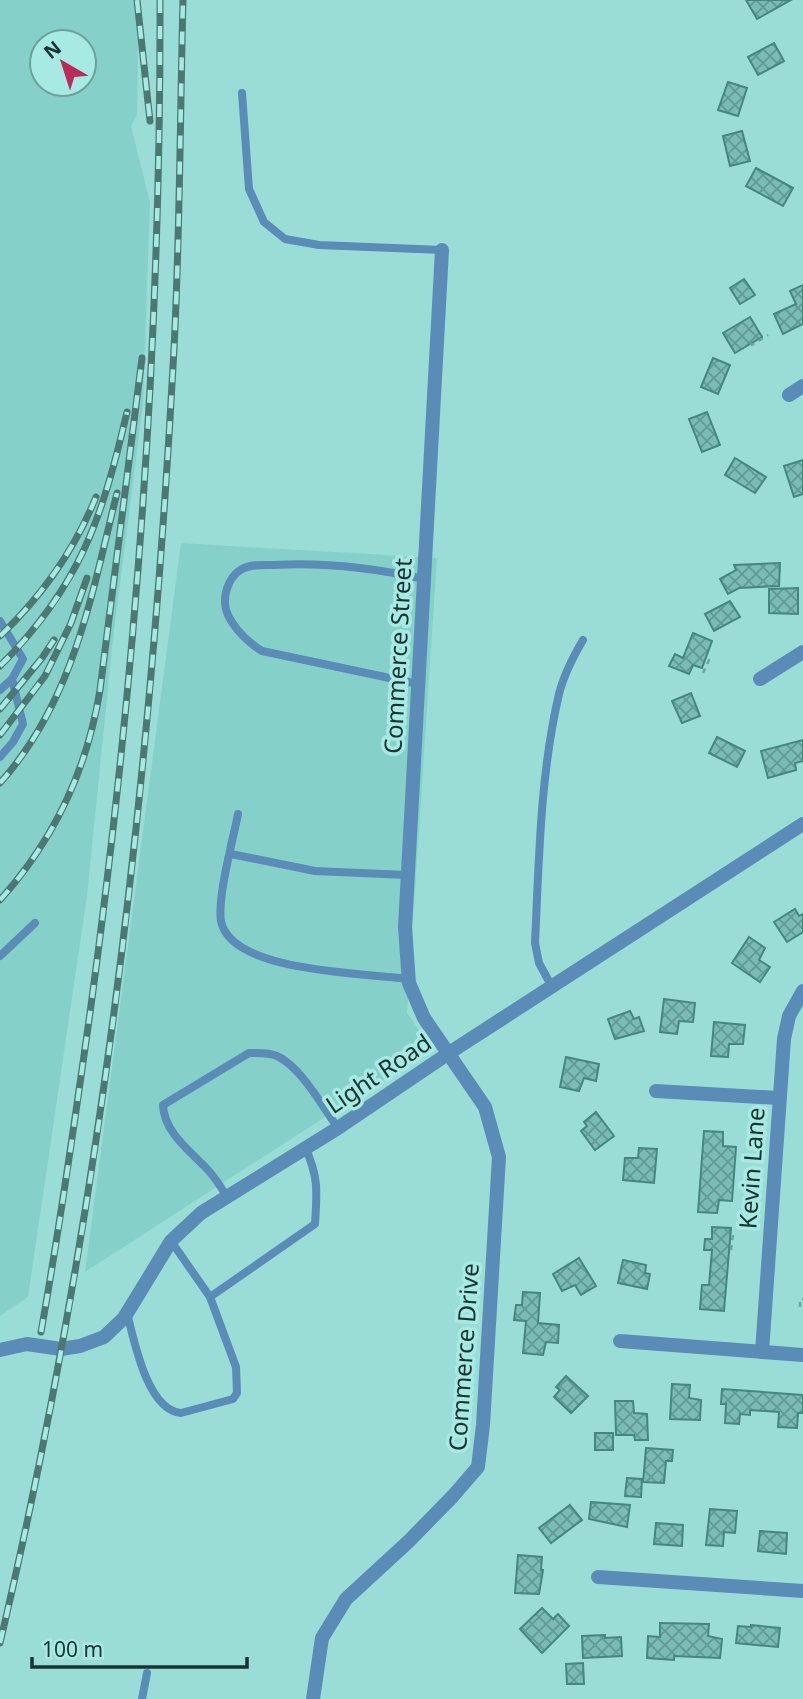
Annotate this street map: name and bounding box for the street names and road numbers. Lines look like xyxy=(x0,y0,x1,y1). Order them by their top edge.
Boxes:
street label: Commerce Street xyxy=(375,557,419,755)
street label: Light Road xyxy=(319,1026,437,1120)
street label: Kevin Lane xyxy=(730,1106,772,1230)
street label: Commerce Drive xyxy=(440,1262,486,1452)

